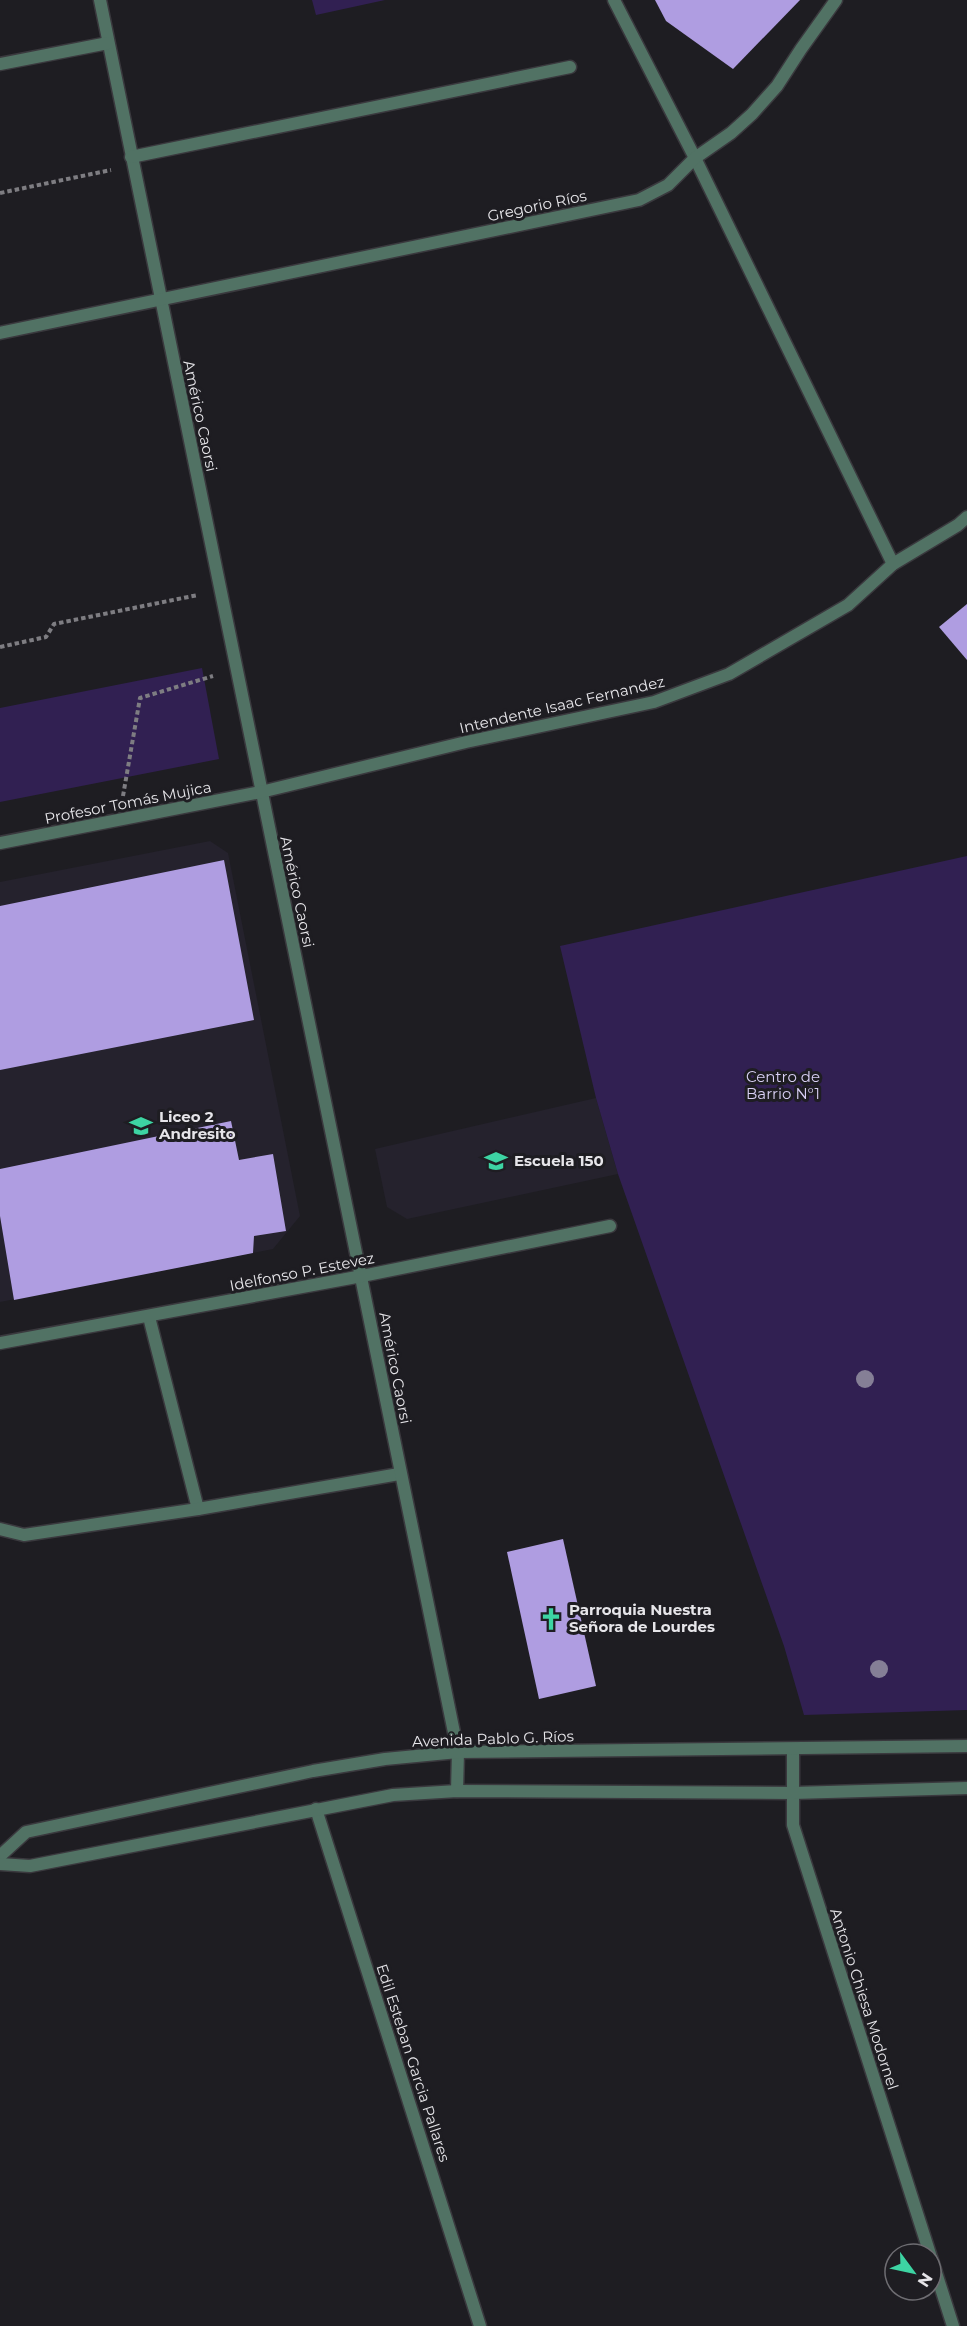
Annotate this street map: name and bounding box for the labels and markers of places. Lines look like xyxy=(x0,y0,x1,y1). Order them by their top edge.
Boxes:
place label: Liceo 2 Andresito xyxy=(158,1107,236,1143)
school or university icon: Liceo 2 Andresito xyxy=(128,1113,154,1139)
school or university icon: Escuela 150 xyxy=(483,1148,509,1174)
place label: Escuela 150 xyxy=(514,1151,604,1170)
place label: Parroquia Nuestra Señora de Lourdes xyxy=(569,1600,715,1636)
church icon: Parroquia Nuestra Señora de Lourdes xyxy=(538,1606,564,1632)

